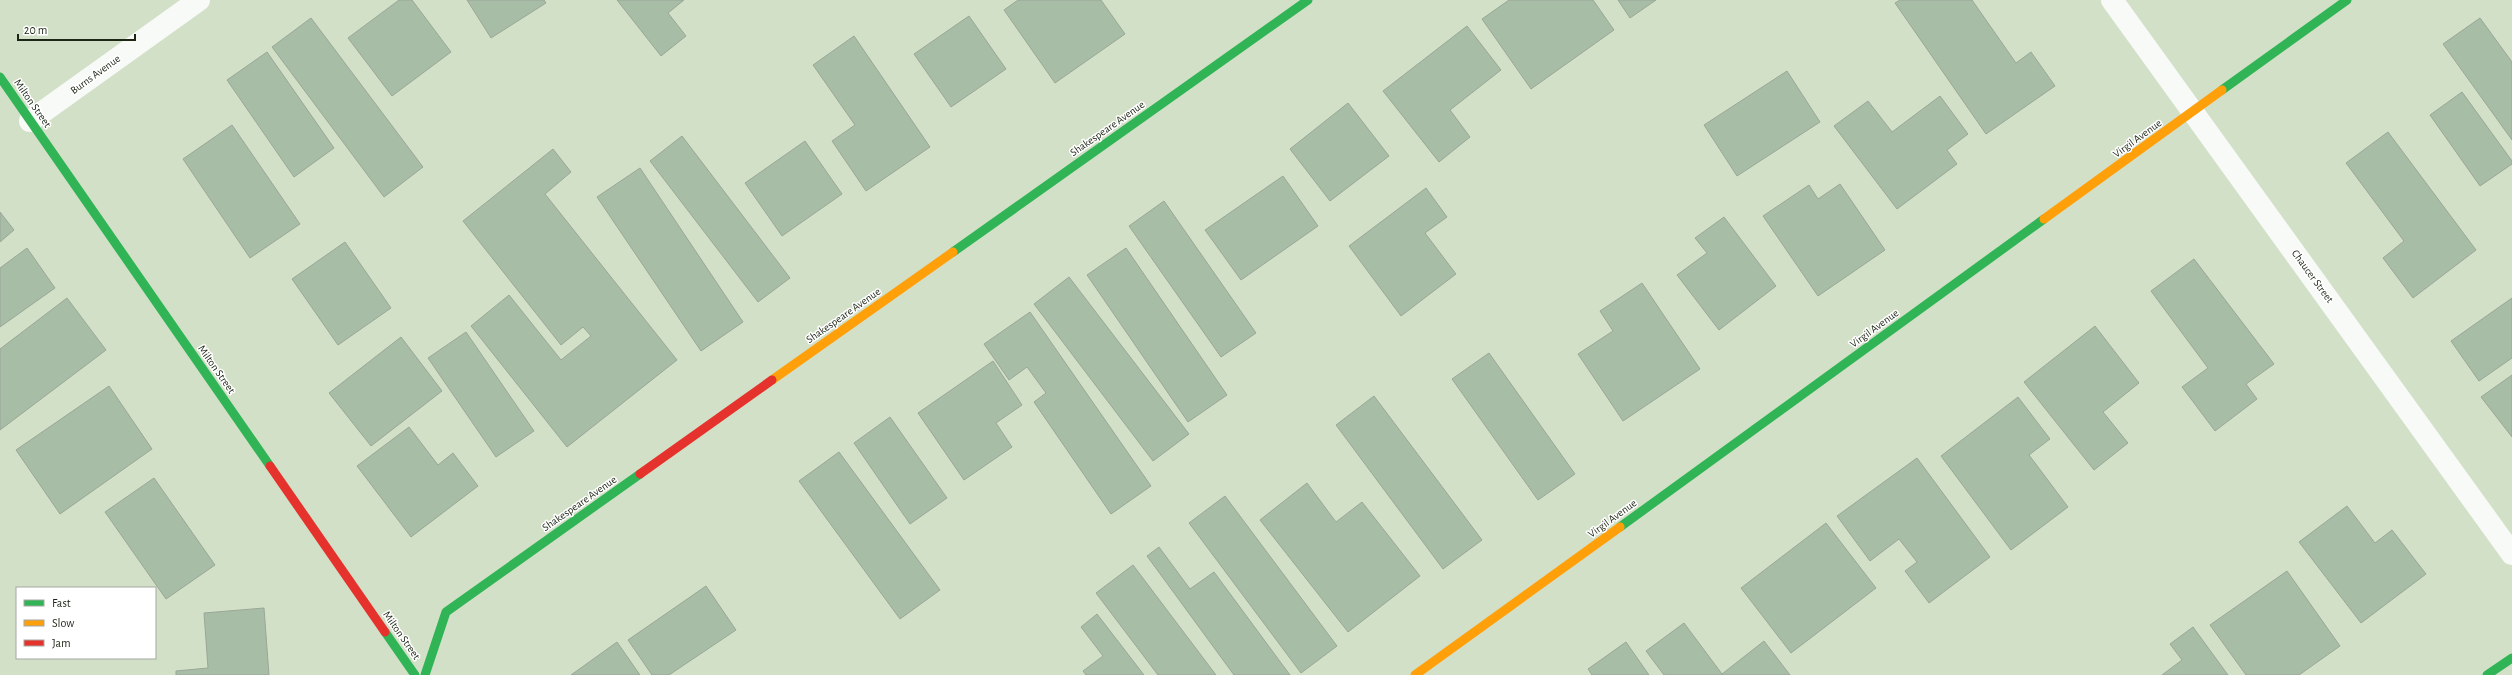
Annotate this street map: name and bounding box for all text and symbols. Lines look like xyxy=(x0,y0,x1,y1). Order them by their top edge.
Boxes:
scale bar xyxy=(18,16,135,42)
text: 20 m xyxy=(24,24,47,36)
street label: Burns Avenue xyxy=(68,53,122,96)
street label: Milton Street xyxy=(12,77,53,130)
street label: Shakespeare Avenue xyxy=(1068,99,1146,158)
street label: Virgil Avenue xyxy=(2111,117,2164,160)
street label: Chaucer Street xyxy=(2290,248,2336,305)
street label: Shakespeare Avenue xyxy=(804,286,882,345)
street label: Virgil Avenue xyxy=(1848,307,1901,350)
street label: Milton Street xyxy=(196,343,237,396)
street label: Shakespeare Avenue xyxy=(540,474,618,533)
street label: Virgil Avenue xyxy=(1586,497,1639,540)
legend xyxy=(16,587,156,659)
text: Fast xyxy=(52,597,71,609)
street label: Milton Street xyxy=(381,609,422,662)
text: Slow xyxy=(52,617,74,629)
text: Jam xyxy=(52,637,71,649)

